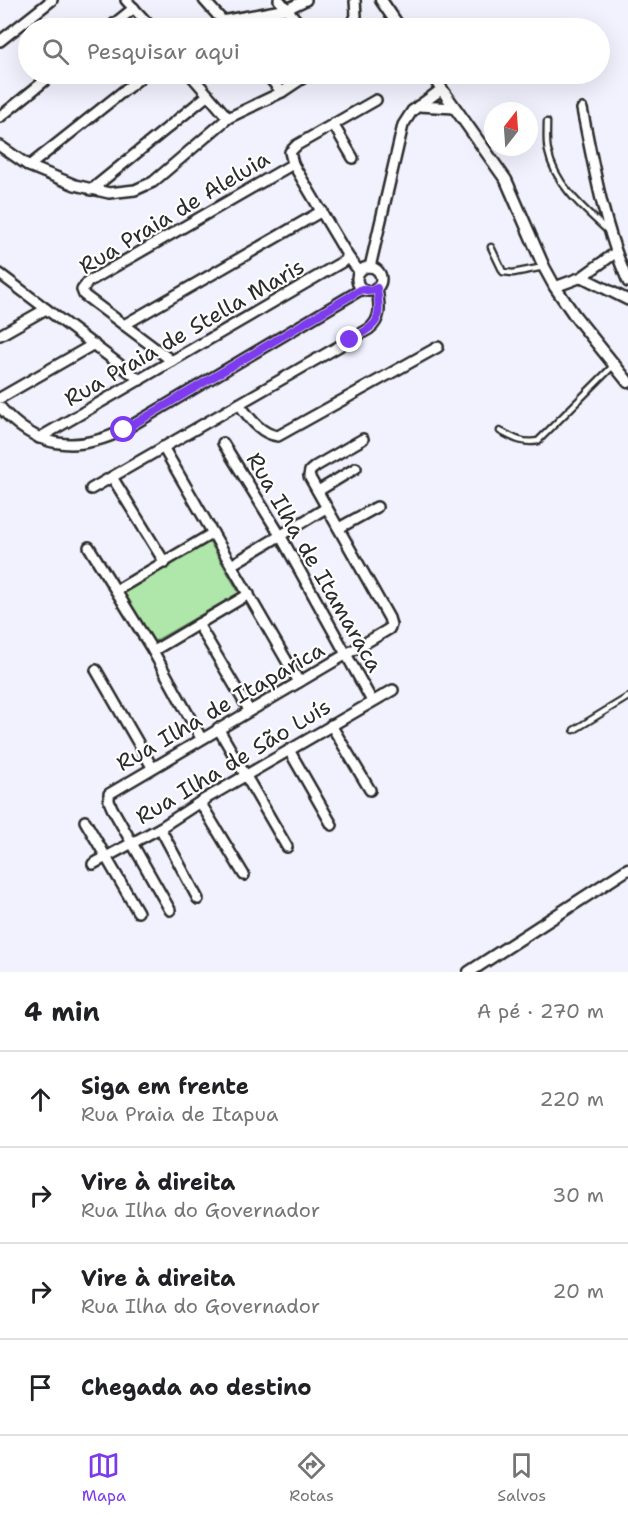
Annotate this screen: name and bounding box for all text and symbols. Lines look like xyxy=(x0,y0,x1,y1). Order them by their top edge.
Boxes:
search box xyxy=(18,18,610,84)
icon: search xyxy=(39,35,72,68)
text: Pesquisar aqui xyxy=(87,37,240,66)
north arrow xyxy=(484,102,538,156)
street label: Rua Praia de Aleluia xyxy=(74,144,275,281)
street label: Rua Praia de Stella Maris xyxy=(59,252,309,413)
route end xyxy=(336,326,362,352)
route start xyxy=(110,416,136,442)
street label: Rua Ilha de Itamaraca xyxy=(240,447,390,678)
street label: Rua Ilha de Itaparica xyxy=(111,635,330,778)
street label: Rua Ilha de São Luís xyxy=(130,692,336,831)
text: 4 min xyxy=(24,994,100,1029)
text: A pé · 270 m xyxy=(477,998,604,1024)
text: Siga em frente xyxy=(81,1072,249,1101)
icon: ahead xyxy=(24,1083,57,1116)
text: 220 m xyxy=(540,1086,604,1112)
text: Rua Praia de Itapua xyxy=(81,1101,278,1127)
text: Vire à direita xyxy=(81,1168,235,1197)
icon: right xyxy=(24,1179,57,1212)
text: 30 m xyxy=(552,1182,604,1208)
text: Rua Ilha do Governador xyxy=(81,1197,320,1223)
text: Vire à direita xyxy=(81,1264,235,1293)
icon: right xyxy=(24,1275,57,1308)
text: 20 m xyxy=(553,1278,604,1304)
text: Rua Ilha do Governador xyxy=(81,1293,320,1319)
icon: arrive xyxy=(24,1371,57,1404)
text: Chegada ao destino xyxy=(81,1373,312,1402)
tab: Mapa xyxy=(82,1449,126,1506)
tab: Rotas xyxy=(289,1449,334,1506)
tab: Salvos xyxy=(497,1449,546,1506)

